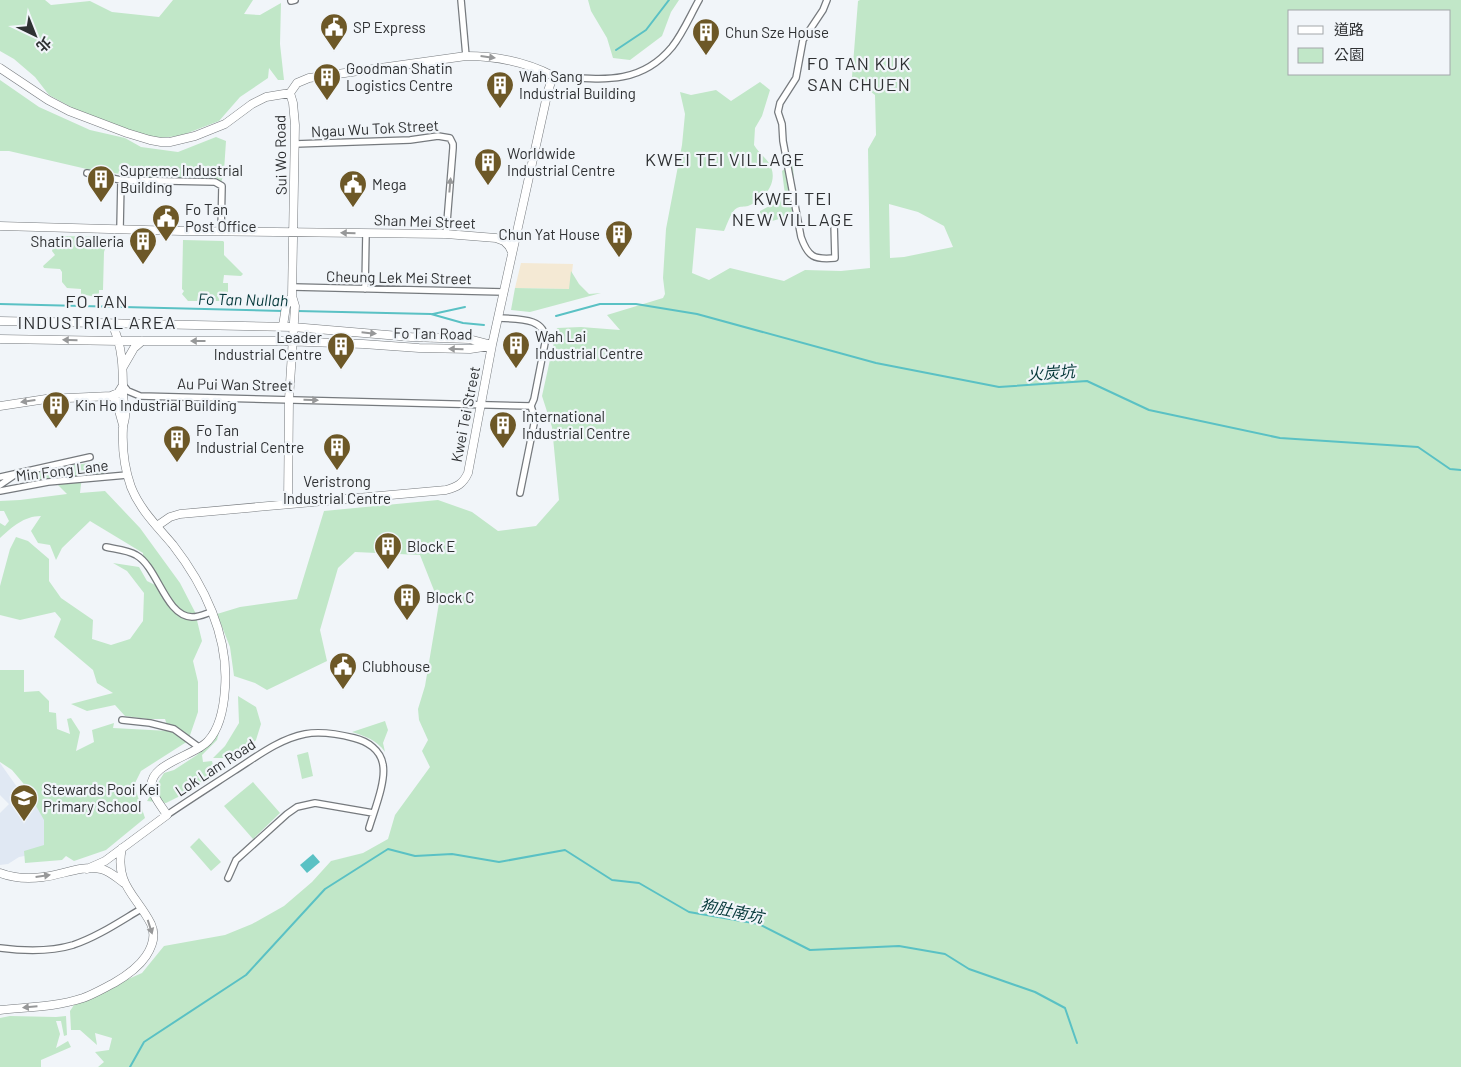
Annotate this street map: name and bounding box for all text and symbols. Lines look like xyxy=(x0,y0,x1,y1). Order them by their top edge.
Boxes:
north arrow xyxy=(10,10,60,60)
legend xyxy=(1288,10,1451,75)
public building icon: SP Express xyxy=(319,12,349,51)
building icon: Chun Sze House xyxy=(691,17,721,56)
place label: SP Express xyxy=(353,18,426,36)
text: 道路 xyxy=(1334,20,1364,38)
place label: Chun Sze House xyxy=(725,23,829,41)
text: 北 xyxy=(33,34,55,56)
text: 公園 xyxy=(1334,45,1364,63)
district label: FO TAN KUK SAN CHUEN xyxy=(807,52,911,95)
one-way arrow xyxy=(481,53,497,61)
place label: Goodman Shatin Logistics Centre xyxy=(346,59,453,94)
building icon: Goodman Shatin Logistics Centre xyxy=(312,62,342,101)
place label: Wah Sang Industrial Building xyxy=(519,67,636,102)
building icon: Wah Sang Industrial Building xyxy=(485,70,515,109)
street label: Sui Wo Road xyxy=(270,115,290,195)
street label: Ngau Wu Tok Street xyxy=(311,116,439,140)
place label: Worldwide Industrial Centre xyxy=(507,144,615,179)
building icon: Worldwide Industrial Centre xyxy=(473,147,503,186)
district label: KWEI TEI VILLAGE xyxy=(645,148,805,170)
place label: Supreme Industrial Building xyxy=(120,161,243,196)
building icon: Supreme Industrial Building xyxy=(86,164,116,203)
public building icon: Mega xyxy=(338,169,368,208)
place label: Mega xyxy=(372,175,406,193)
one-way arrow xyxy=(446,177,454,193)
district label: KWEI TEI NEW VILLAGE xyxy=(732,187,854,230)
place label: Fo Tan Post Office xyxy=(185,200,257,235)
public building icon: Fo Tan Post Office xyxy=(151,203,181,242)
street label: Shan Mei Street xyxy=(374,210,476,232)
building icon: Chun Yat House xyxy=(604,219,634,258)
place label: Chun Yat House xyxy=(499,225,600,243)
building icon: Shatin Galleria xyxy=(128,226,158,265)
one-way arrow xyxy=(339,228,355,236)
place label: Shatin Galleria xyxy=(31,232,124,250)
street label: Cheung Lek Mei Street xyxy=(326,267,472,287)
water label: Fo Tan Nullah xyxy=(198,289,288,309)
district label: FO TAN INDUSTRIAL AREA xyxy=(18,290,176,333)
street label: Fo Tan Road xyxy=(393,323,473,343)
place label: Wah Lai Industrial Centre xyxy=(535,327,643,362)
place label: Leader Industrial Centre xyxy=(214,328,323,363)
one-way arrow xyxy=(361,329,377,337)
building icon: Wah Lai Industrial Centre xyxy=(501,330,531,369)
building icon: Leader Industrial Centre xyxy=(326,331,356,370)
one-way arrow xyxy=(62,336,78,344)
one-way arrow xyxy=(189,337,205,345)
one-way arrow xyxy=(447,344,463,352)
water label: 火炭坑 xyxy=(1026,361,1078,383)
street label: Kwei Tei Street xyxy=(447,364,483,464)
street label: Au Pui Wan Street xyxy=(177,374,293,394)
building icon: Kin Ho Industrial Building xyxy=(41,390,71,429)
place label: Kin Ho Industrial Building xyxy=(75,396,237,414)
one-way arrow xyxy=(303,396,319,404)
one-way arrow xyxy=(19,397,35,405)
place label: International Industrial Centre xyxy=(522,407,630,442)
building icon: International Industrial Centre xyxy=(488,410,518,449)
place label: Fo Tan Industrial Centre xyxy=(196,421,304,456)
building icon: Fo Tan Industrial Centre xyxy=(162,424,192,463)
building icon: Veristrong Industrial Centre xyxy=(322,432,352,471)
street label: Min Fong Lane xyxy=(15,455,109,485)
place label: Veristrong Industrial Centre xyxy=(283,472,391,507)
building icon: Block E xyxy=(373,531,403,570)
place label: Block E xyxy=(407,537,455,555)
building icon: Block C xyxy=(392,582,422,621)
place label: Block C xyxy=(426,588,474,606)
public building icon: Clubhouse xyxy=(328,651,358,690)
place label: Clubhouse xyxy=(362,657,430,675)
street label: Lok Lam Road xyxy=(172,734,258,800)
place label: Stewards Pooi Kei Primary School xyxy=(43,780,159,815)
school or university icon: Stewards Pooi Kei Primary School xyxy=(9,783,39,822)
one-way arrow xyxy=(36,872,52,880)
water label: 狗肚南坑 xyxy=(699,894,767,926)
one-way arrow xyxy=(147,919,154,934)
one-way arrow xyxy=(22,1004,38,1012)

